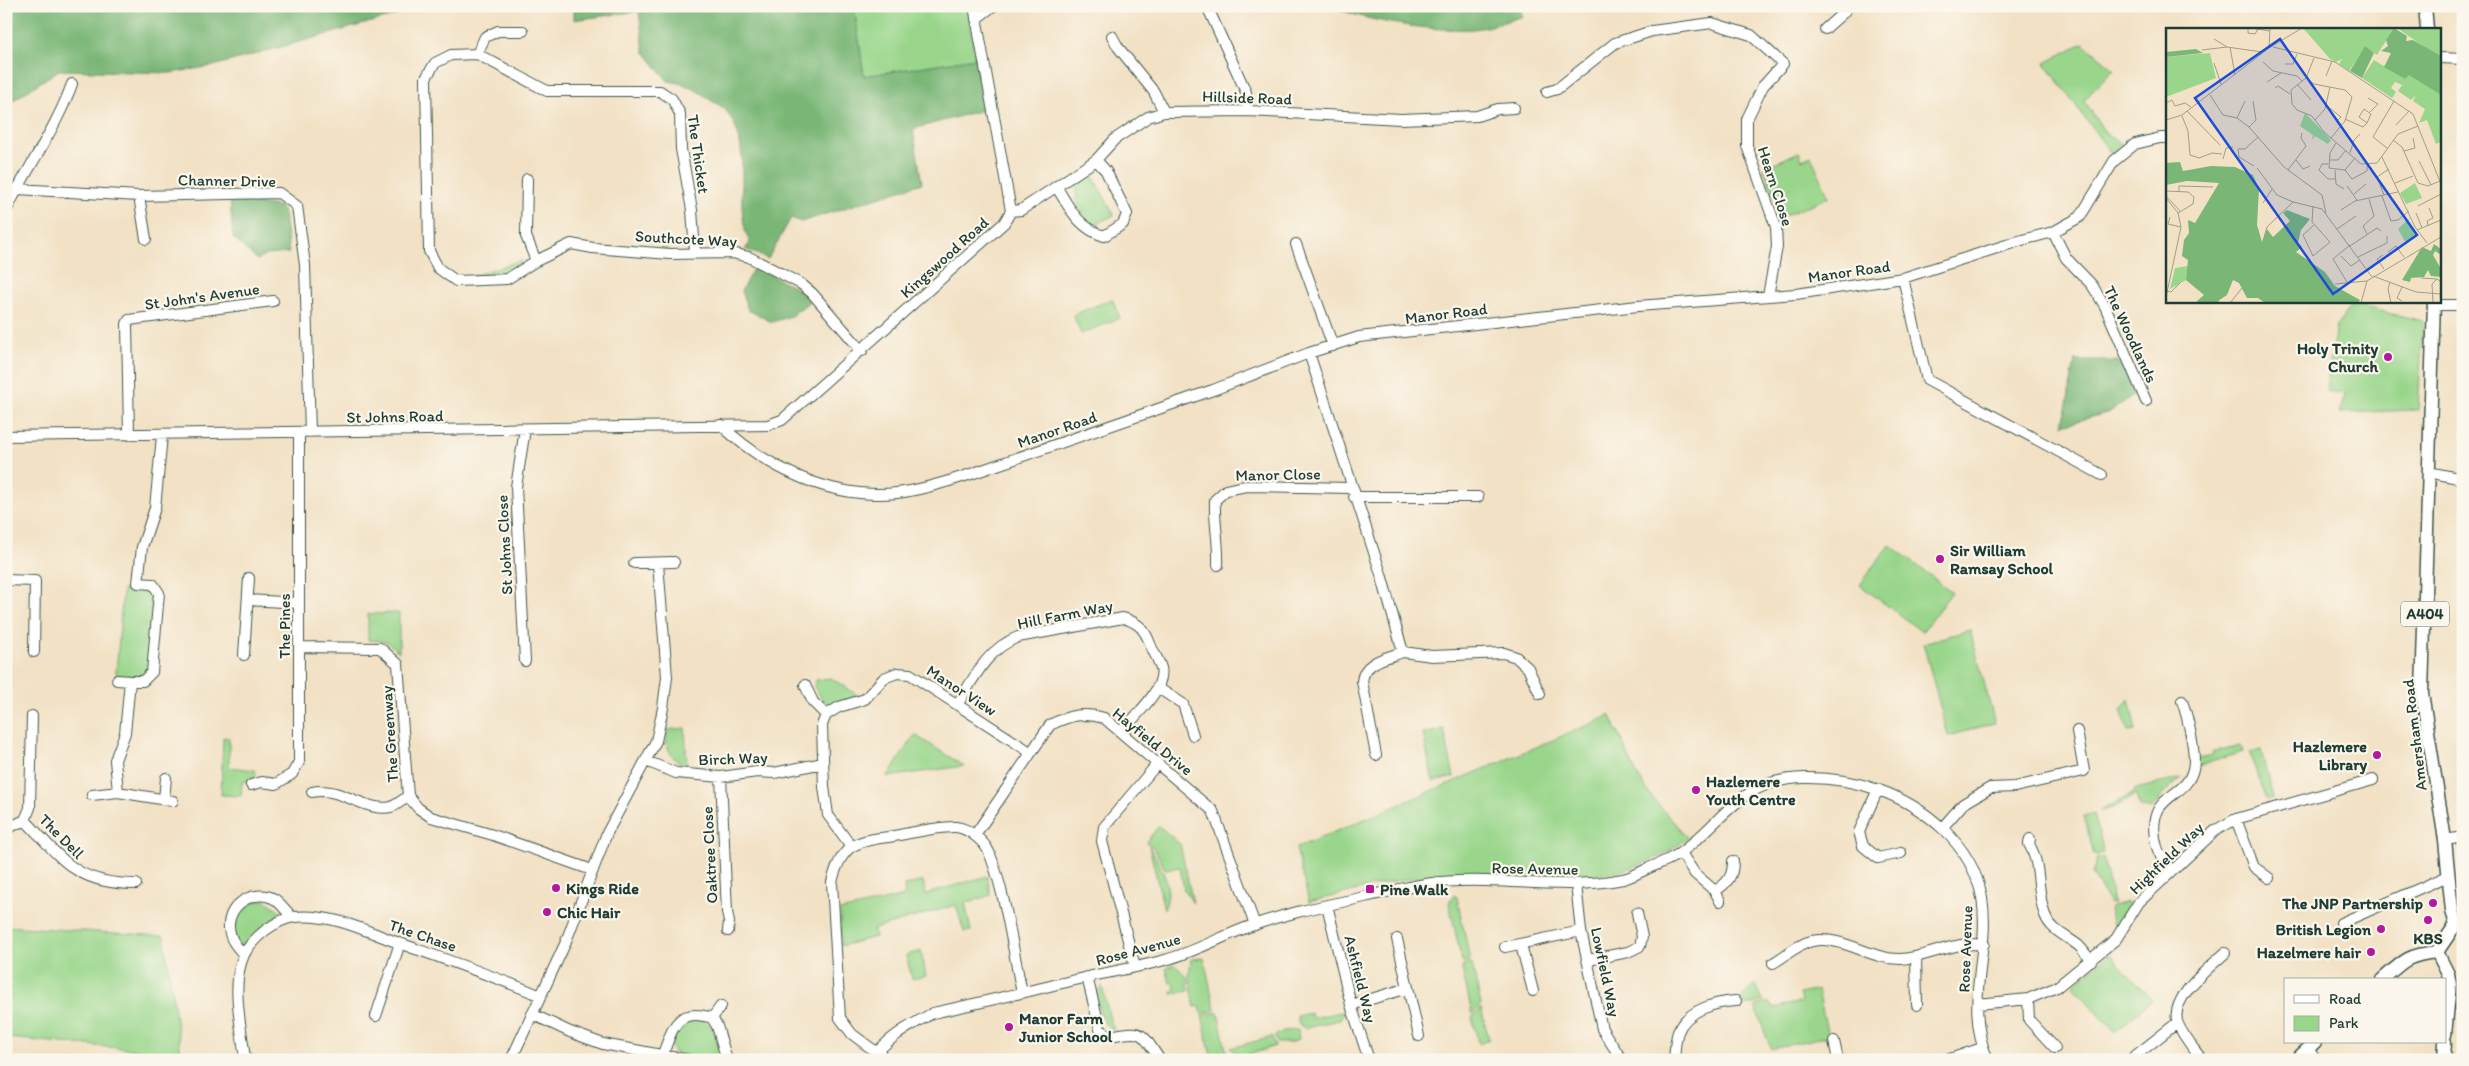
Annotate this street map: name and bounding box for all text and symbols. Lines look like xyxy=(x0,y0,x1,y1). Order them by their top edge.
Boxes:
inset map xyxy=(2166,28,2442,302)
street label: Hillside Road xyxy=(1202,86,1293,109)
street label: The Thicket xyxy=(684,113,713,195)
street label: Hearn Close xyxy=(1754,144,1797,228)
street label: Channer Drive xyxy=(178,170,276,191)
street label: Kingswood Road xyxy=(896,213,993,302)
street label: Southcote Way xyxy=(635,226,738,251)
street label: Manor Road xyxy=(1807,256,1892,287)
street label: St John's Avenue xyxy=(143,279,261,314)
street label: The Woodlands xyxy=(2100,283,2161,386)
street label: Manor Road xyxy=(1404,299,1489,328)
place label: Holy Trinity Church xyxy=(2297,339,2378,376)
marker: Holy Trinity Church xyxy=(2382,351,2394,363)
street label: St Johns Road xyxy=(346,406,444,427)
street label: Manor Road xyxy=(1015,407,1100,452)
street label: Manor Close xyxy=(1235,464,1321,485)
street label: St Johns Close xyxy=(492,495,517,595)
place label: Sir William Ramsay School xyxy=(1950,541,2054,579)
marker: Sir William Ramsay School xyxy=(1934,553,1946,565)
street label: The Pines xyxy=(275,593,294,659)
street label: Hill Farm Way xyxy=(1016,596,1115,633)
road number: A404 xyxy=(2401,602,2449,626)
street label: Manor View xyxy=(923,661,1000,720)
street label: Amersham Road xyxy=(2398,678,2431,792)
street label: The Greenway xyxy=(377,684,402,783)
street label: Hayfield Drive xyxy=(1109,703,1197,779)
place label: Hazlemere Library xyxy=(2293,737,2367,775)
street label: Birch Way xyxy=(698,748,768,769)
marker: Hazlemere Library xyxy=(2371,749,2383,761)
place label: Hazlemere Youth Centre xyxy=(1705,772,1796,809)
marker: Hazlemere Youth Centre xyxy=(1690,784,1702,796)
street label: Oaktree Close xyxy=(697,806,722,904)
street label: The Dell xyxy=(35,810,88,863)
street label: Highfield Way xyxy=(2125,818,2208,898)
street label: Rose Avenue xyxy=(1491,858,1579,879)
place label: Kings Ride xyxy=(566,879,639,899)
place label: Pine Walk xyxy=(1380,880,1449,899)
marker: Kings Ride xyxy=(550,882,562,894)
marker: Pine Walk xyxy=(1364,883,1376,895)
place label: The JNP Partnership xyxy=(2281,894,2424,914)
marker: The JNP Partnership xyxy=(2427,897,2439,909)
place label: Chic Hair xyxy=(557,903,621,922)
street label: Rose Avenue xyxy=(1954,905,1977,993)
marker: Chic Hair xyxy=(541,906,553,918)
marker: KBS xyxy=(2422,914,2434,926)
street label: The Chase xyxy=(387,915,459,956)
place label: British Legion xyxy=(2276,920,2372,940)
marker: British Legion xyxy=(2375,923,2387,935)
street label: Lowfield Way xyxy=(1587,926,1624,1019)
street label: Rose Avenue xyxy=(1094,929,1183,970)
place label: KBS xyxy=(2413,929,2443,948)
street label: Ashfield Way xyxy=(1340,933,1381,1025)
place label: Hazelmere hair xyxy=(2257,943,2362,962)
marker: Hazelmere hair xyxy=(2365,946,2377,958)
legend xyxy=(2284,978,2446,1044)
text: Road xyxy=(2329,990,2362,1008)
place label: Manor Farm Junior School xyxy=(1018,1009,1113,1046)
text: Park xyxy=(2329,1014,2359,1032)
marker: Manor Farm Junior School xyxy=(1003,1021,1015,1033)

